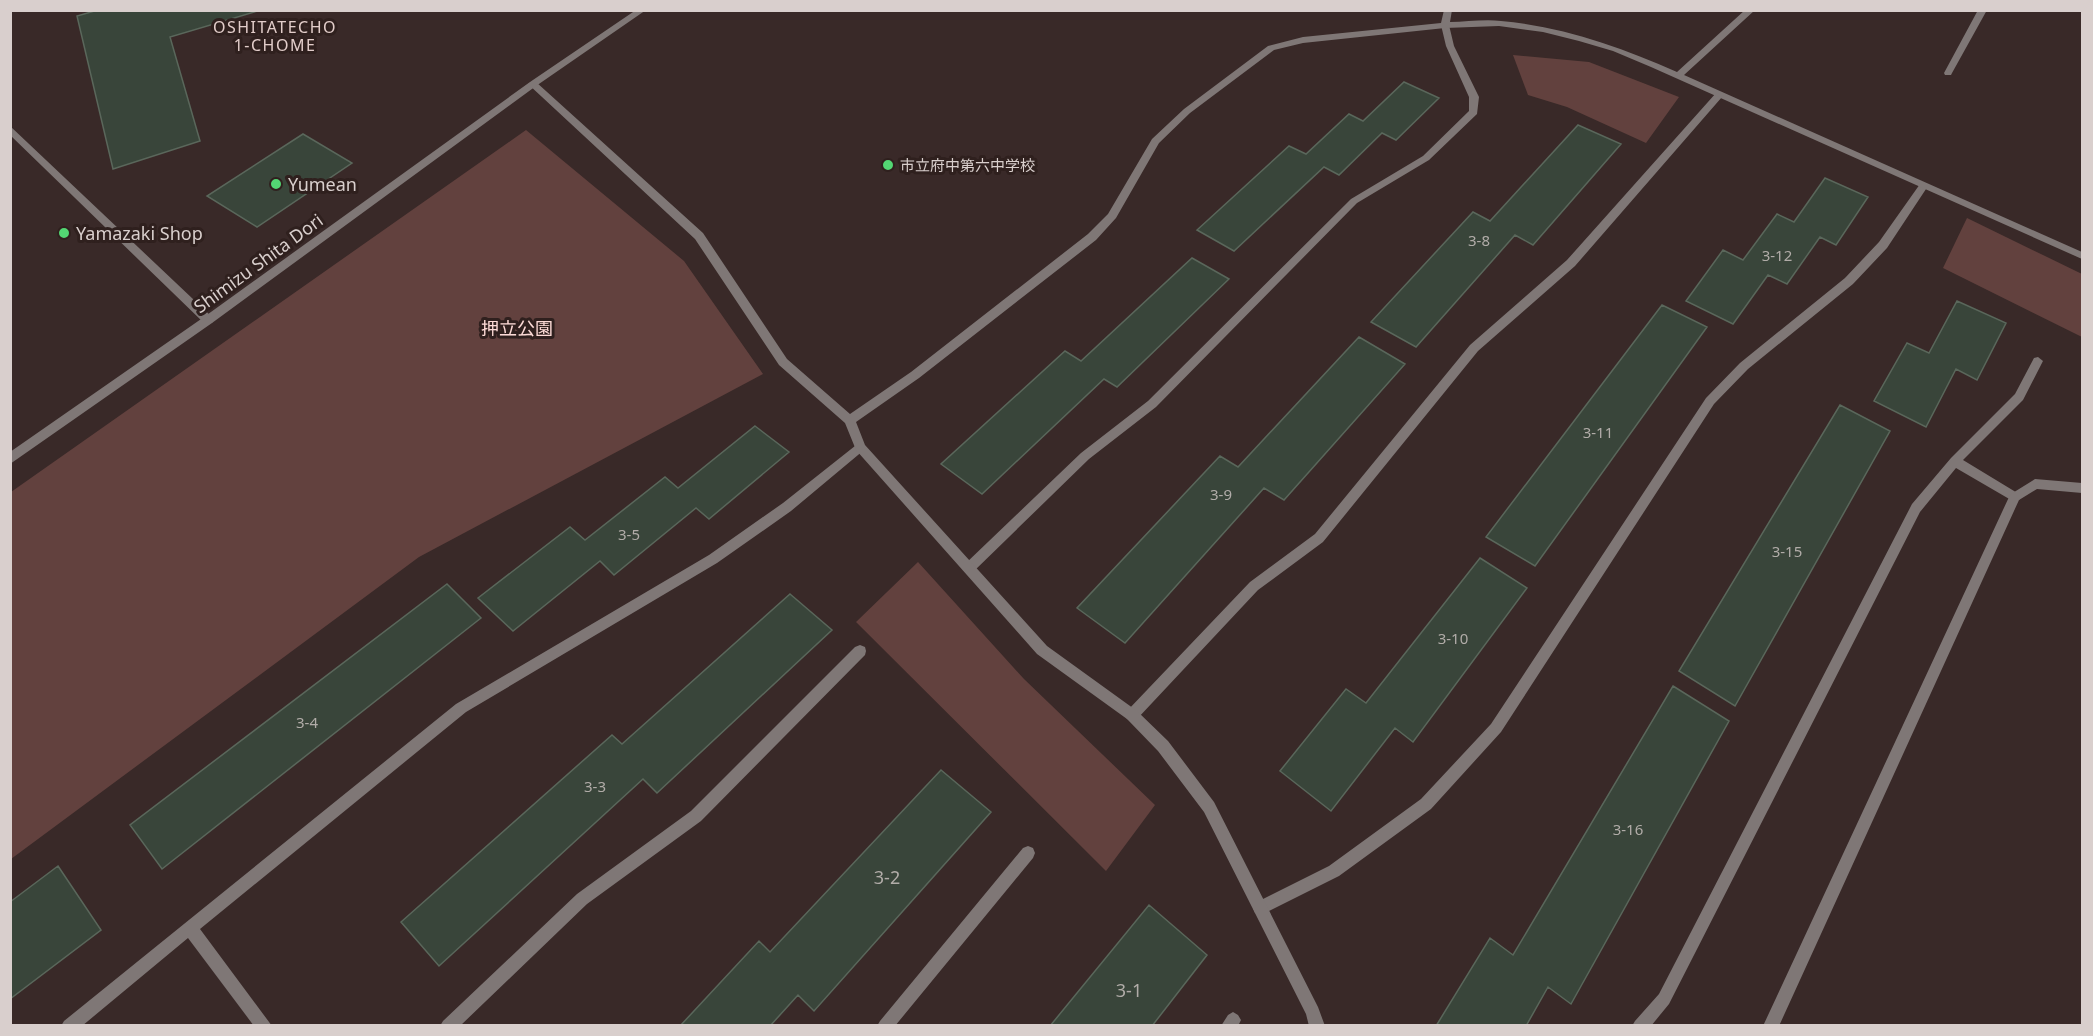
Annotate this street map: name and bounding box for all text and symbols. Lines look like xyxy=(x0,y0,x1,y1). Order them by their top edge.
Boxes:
district label: OSHITATECHO 1-CHOME xyxy=(213,16,337,56)
place label: 市立府中第六中学校 xyxy=(900,155,1035,175)
marker: 市立府中第六中学校 xyxy=(881,158,895,172)
place label: Yumean xyxy=(288,172,357,196)
marker: Yumean xyxy=(269,177,283,191)
street label: Shimizu Shita Dori xyxy=(188,208,328,318)
place label: Yamazaki Shop xyxy=(76,221,203,245)
marker: Yamazaki Shop xyxy=(57,226,71,240)
house number: 3-8 xyxy=(1468,230,1490,250)
house number: 3-12 xyxy=(1762,245,1792,265)
park label: 押立公園 xyxy=(481,316,553,340)
house number: 3-11 xyxy=(1583,422,1613,442)
house number: 3-9 xyxy=(1210,484,1232,504)
house number: 3-5 xyxy=(618,524,640,544)
house number: 3-15 xyxy=(1772,541,1802,561)
house number: 3-10 xyxy=(1438,628,1468,648)
house number: 3-4 xyxy=(296,712,318,732)
house number: 3-3 xyxy=(584,776,606,796)
house number: 3-16 xyxy=(1613,819,1643,839)
house number: 3-2 xyxy=(874,865,900,889)
house number: 3-1 xyxy=(1116,978,1142,1002)

